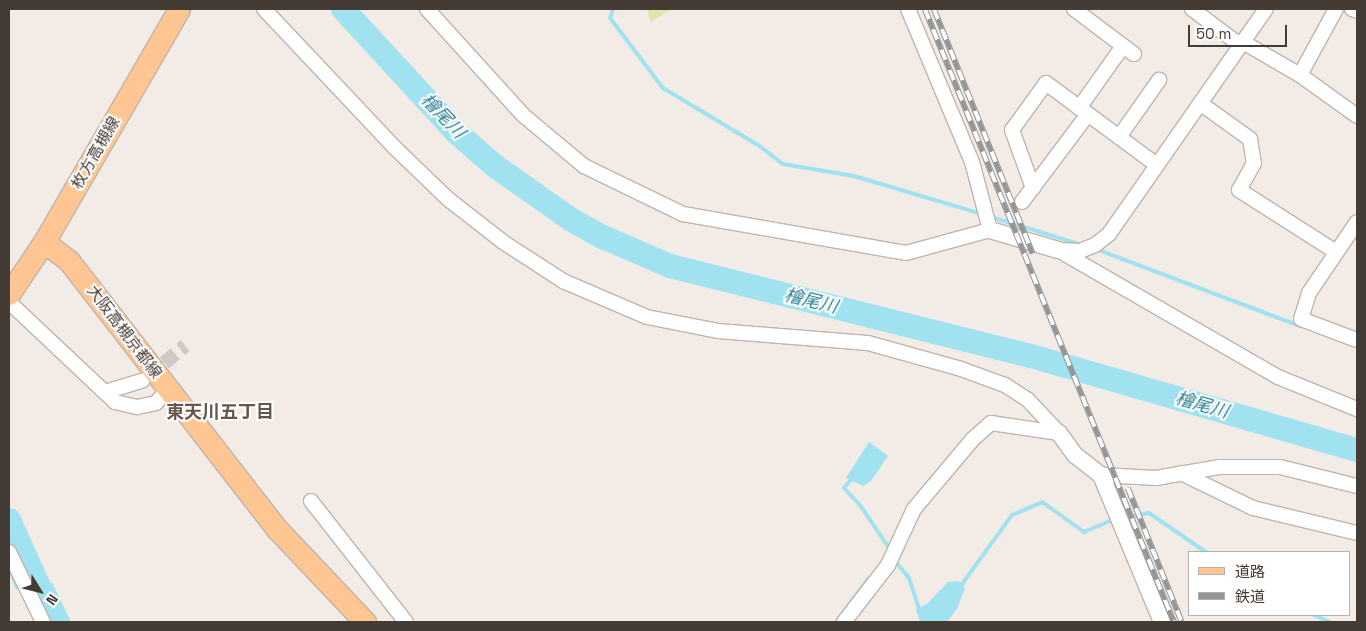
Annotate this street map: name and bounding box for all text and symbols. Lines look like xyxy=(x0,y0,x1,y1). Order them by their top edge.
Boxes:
scale bar xyxy=(1191,15,1290,47)
text: 50 m xyxy=(1196,24,1231,43)
water label: 檜尾川 xyxy=(416,89,470,143)
street label: 枚方高槻線 xyxy=(68,114,124,192)
street label: 大阪高槻京都線 xyxy=(83,281,165,383)
water label: 檜尾川 xyxy=(782,284,840,318)
water label: 檜尾川 xyxy=(1173,387,1231,423)
district label: 東天川五丁目 xyxy=(166,401,274,423)
legend xyxy=(1188,551,1351,616)
text: 道路 xyxy=(1235,562,1265,581)
north arrow xyxy=(15,566,65,616)
text: 鉄道 xyxy=(1235,587,1265,606)
text: N xyxy=(42,591,62,609)

